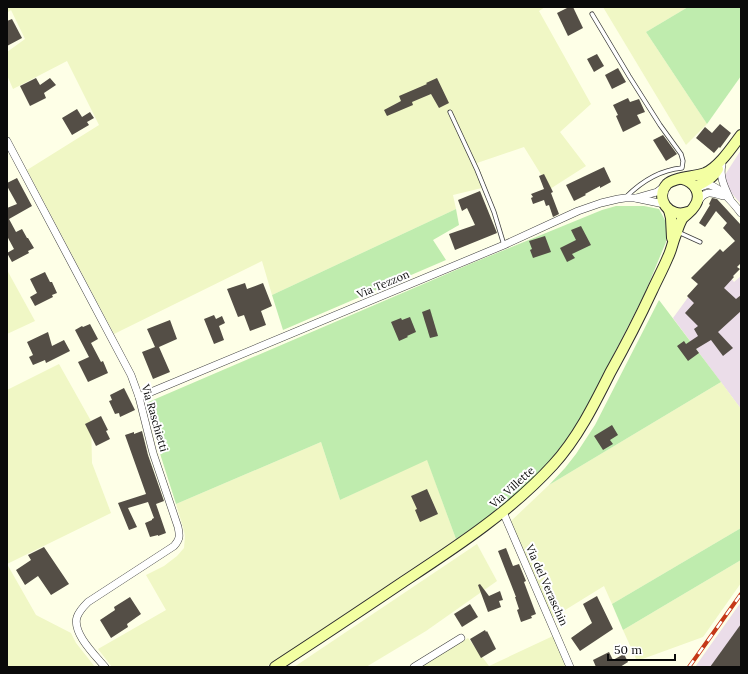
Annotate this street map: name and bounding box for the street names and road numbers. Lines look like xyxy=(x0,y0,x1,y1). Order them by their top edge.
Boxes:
street label: Via Tezzon xyxy=(354,267,412,302)
street label: Via Raschietti xyxy=(138,382,171,453)
street label: Via Villette xyxy=(486,463,537,511)
street label: Via del Veraschin xyxy=(522,541,571,628)

